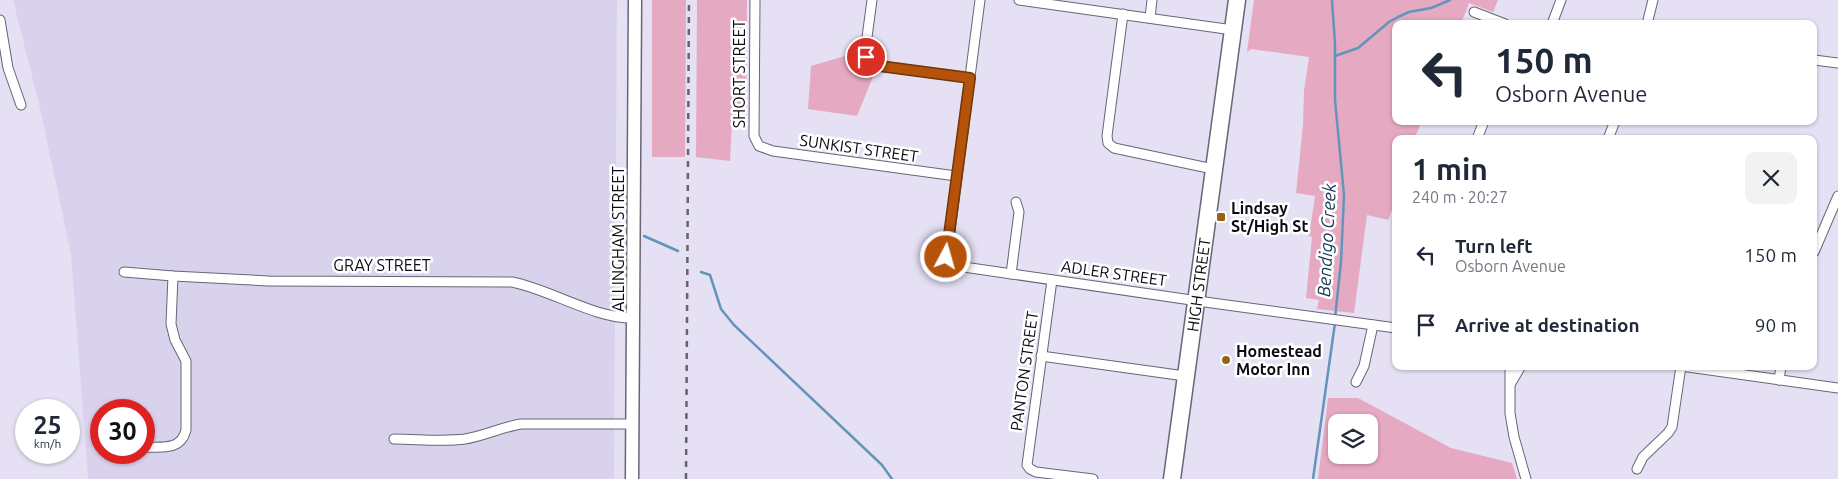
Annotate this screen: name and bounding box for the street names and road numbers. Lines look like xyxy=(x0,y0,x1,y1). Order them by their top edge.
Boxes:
street label: SHORT STREET xyxy=(730,20,748,128)
street label: SUNKIST STREET xyxy=(799,131,920,165)
street label: ALLINGHAM STREET xyxy=(609,166,627,312)
street label: HIGH STREET xyxy=(1183,236,1214,333)
street label: GRAY STREET xyxy=(333,256,431,274)
street label: ADLER STREET xyxy=(1060,257,1168,289)
street label: PANTON STREET xyxy=(1007,310,1041,432)

